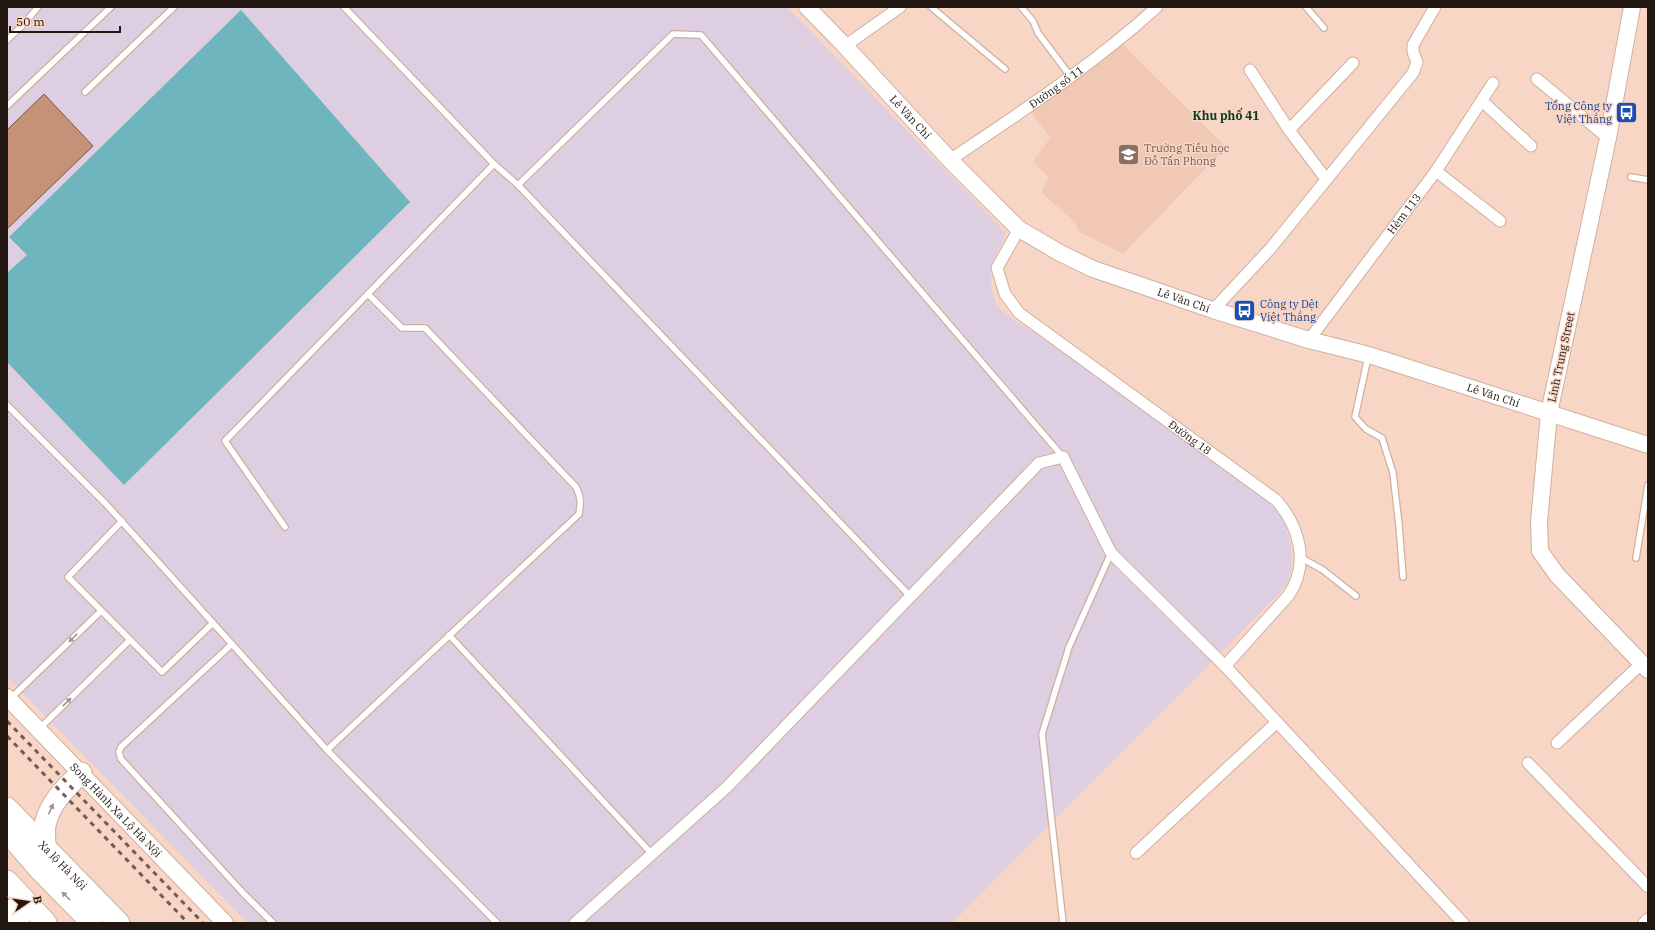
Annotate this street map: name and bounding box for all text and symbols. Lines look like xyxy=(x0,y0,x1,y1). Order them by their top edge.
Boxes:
scale bar xyxy=(10,8,120,34)
text: 50 m xyxy=(16,14,45,29)
street label: Đường số 11 xyxy=(1026,63,1086,111)
street label: Lê Văn Chí xyxy=(887,92,934,142)
place label: Tổng Công ty Việt Thắng xyxy=(1545,99,1612,126)
bus stop icon: Tổng Công ty Việt Thắng xyxy=(1614,99,1640,125)
district label: Khu phố 41 xyxy=(1192,107,1260,123)
school or university icon: Trường Tiểu học Đỗ Tấn Phong xyxy=(1116,141,1142,167)
place label: Trường Tiểu học Đỗ Tấn Phong xyxy=(1144,141,1230,168)
street label: Hẻm 113 xyxy=(1384,191,1424,237)
street label: Lê Văn Chí xyxy=(1156,285,1212,316)
bus stop icon: Công ty Dệt Việt Thắng xyxy=(1232,297,1258,323)
place label: Công ty Dệt Việt Thắng xyxy=(1260,297,1319,324)
street label: Linh Trung Street xyxy=(1545,311,1577,403)
street label: Lê Văn Chí xyxy=(1465,380,1522,410)
street label: Đường 18 xyxy=(1166,417,1214,458)
one-way arrow xyxy=(68,633,78,643)
one-way arrow xyxy=(62,697,72,707)
street label: Song Hành Xa Lộ Hà Nội xyxy=(67,760,165,861)
one-way arrow xyxy=(48,804,54,815)
street label: Xa lộ Hà Nội xyxy=(36,838,90,893)
north arrow xyxy=(8,882,48,922)
one-way arrow xyxy=(61,891,71,901)
text: B xyxy=(30,894,45,905)

